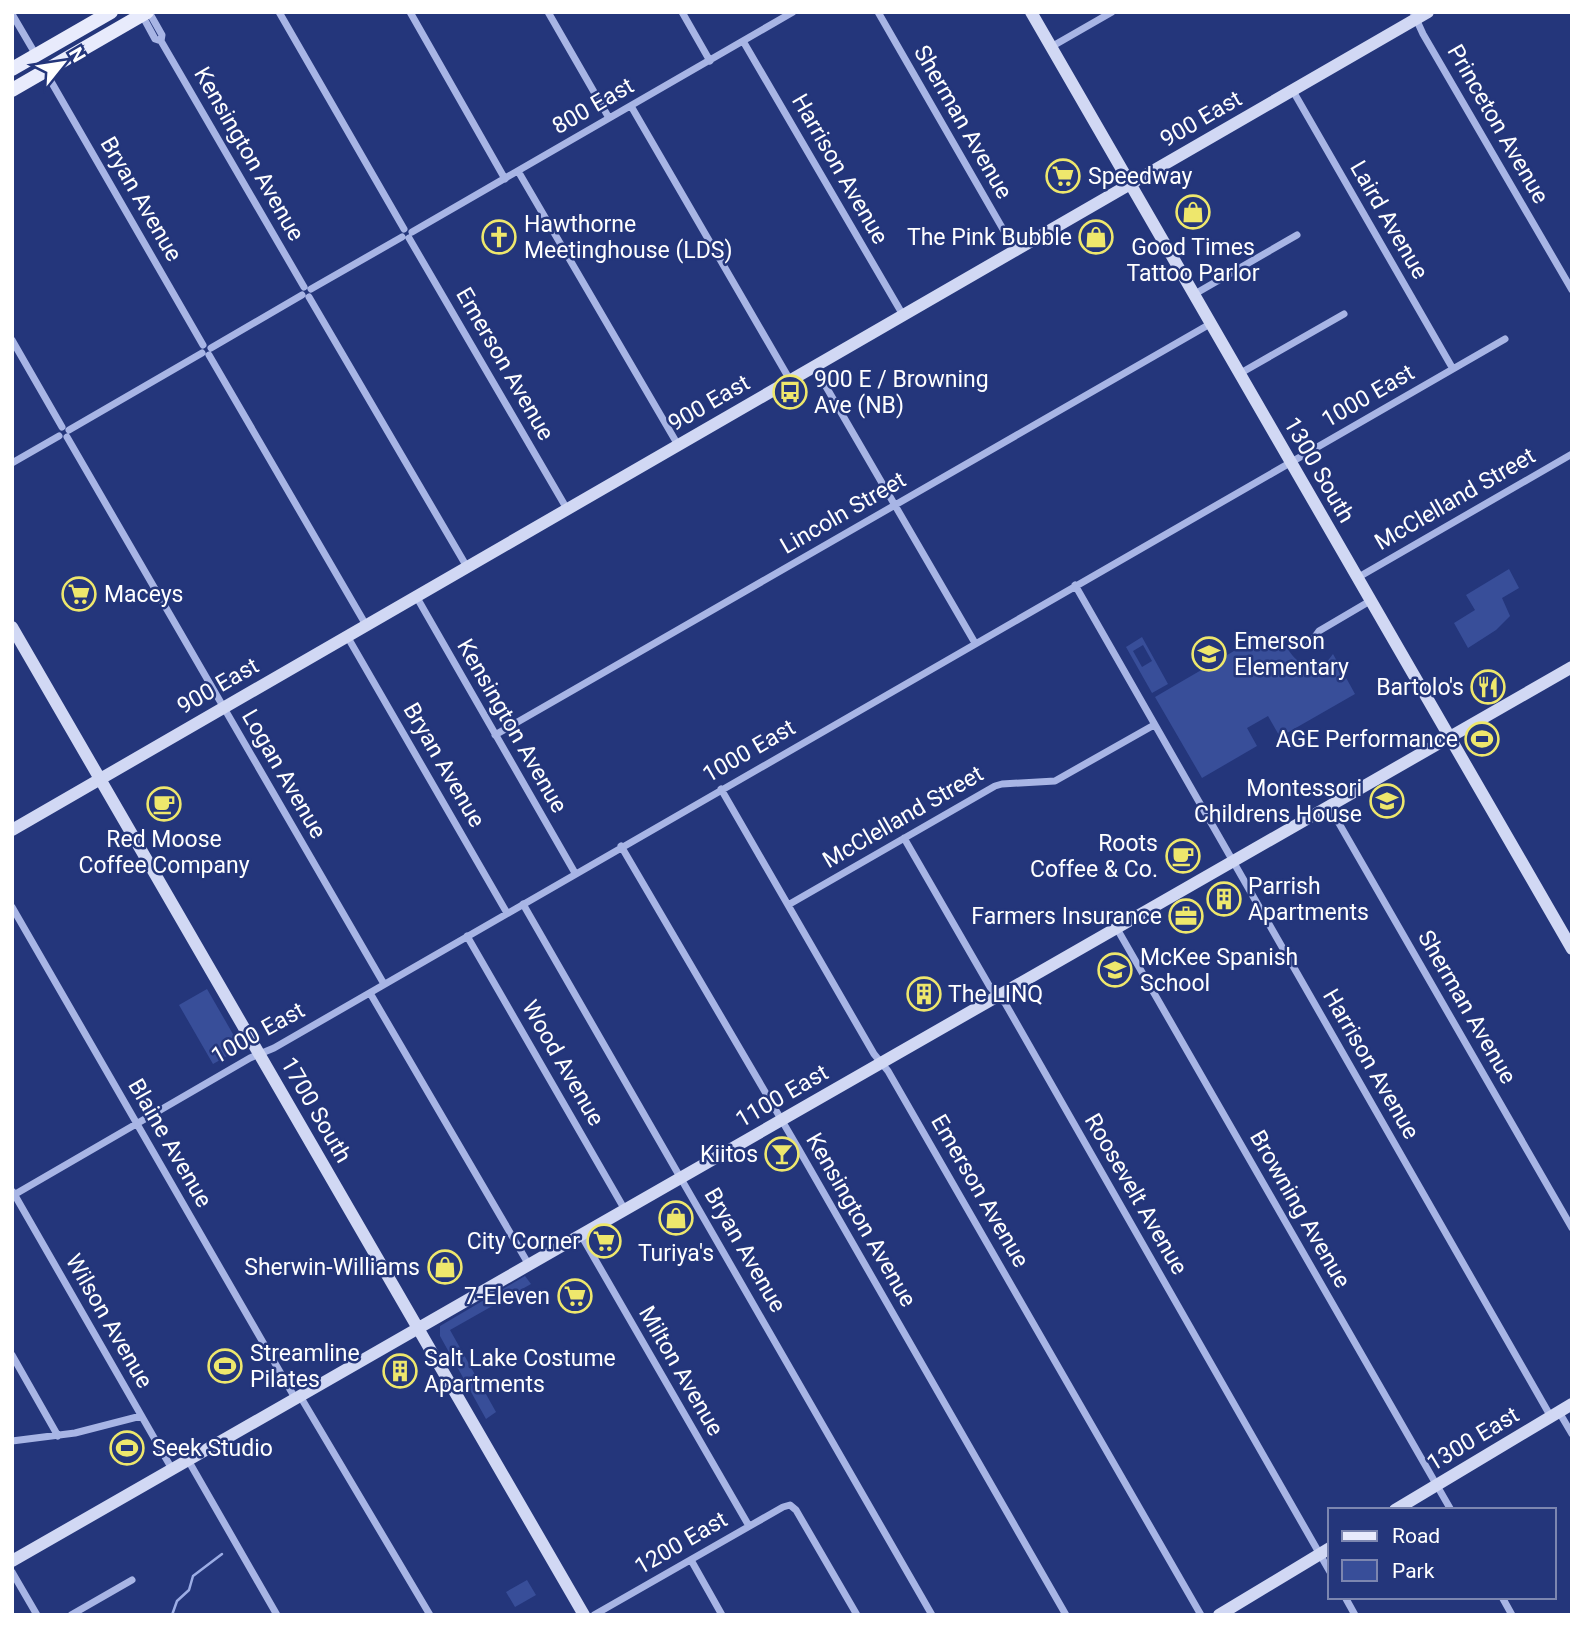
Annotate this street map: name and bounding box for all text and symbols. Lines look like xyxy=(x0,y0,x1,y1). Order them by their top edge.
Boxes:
north arrow xyxy=(28,28,98,98)
street label: Princeton Avenue xyxy=(1442,40,1554,208)
street label: Sherman Avenue xyxy=(908,41,1018,203)
text: N xyxy=(64,43,91,66)
street label: Kensington Avenue xyxy=(188,62,310,246)
street label: 800 East xyxy=(548,72,638,140)
street label: 900 East xyxy=(1156,85,1246,153)
street label: Harrison Avenue xyxy=(786,89,894,249)
street label: Bryan Avenue xyxy=(95,132,187,266)
street label: Laird Avenue xyxy=(1344,156,1434,284)
supermarket icon: Speedway xyxy=(1044,157,1082,195)
place label: Speedway xyxy=(1088,163,1193,190)
shop icon: Good Times Tattoo Parlor xyxy=(1174,193,1212,231)
place label: Hawthorne Meetinghouse (LDS) xyxy=(524,211,732,264)
church icon: Hawthorne Meetinghouse (LDS) xyxy=(480,218,518,256)
shop icon: The Pink Bubble xyxy=(1077,218,1115,256)
place label: The Pink Bubble xyxy=(907,224,1072,251)
place label: Good Times Tattoo Parlor xyxy=(1127,234,1260,287)
street label: Emerson Avenue xyxy=(450,283,560,445)
street label: 1000 East xyxy=(1317,359,1419,433)
place label: 900 E / Browning Ave (NB) xyxy=(814,366,989,419)
street label: 900 East xyxy=(664,369,754,437)
bus stop icon: 900 E / Browning Ave (NB) xyxy=(771,373,809,411)
street label: 1300 South xyxy=(1278,413,1360,527)
street label: McClelland Street xyxy=(1370,442,1540,556)
street label: Lincoln Street xyxy=(775,466,911,560)
supermarket icon: Maceys xyxy=(60,575,98,613)
place label: Maceys xyxy=(104,581,183,608)
place label: Emerson Elementary xyxy=(1234,628,1349,681)
street label: Kensington Avenue xyxy=(451,634,573,818)
school or university icon: Emerson Elementary xyxy=(1190,635,1228,673)
street label: 900 East xyxy=(173,652,263,720)
restaurant icon: Bartolo's xyxy=(1469,668,1507,706)
place label: Bartolo's xyxy=(1376,674,1464,701)
street label: Bryan Avenue xyxy=(398,698,490,832)
street label: Logan Avenue xyxy=(236,705,332,843)
street label: 1000 East xyxy=(698,714,800,788)
sports icon: AGE Performance xyxy=(1463,720,1501,758)
place label: AGE Performance xyxy=(1276,726,1458,753)
street label: McClelland Street xyxy=(818,760,988,874)
place label: Montessori Childrens House xyxy=(1194,775,1362,828)
school or university icon: Montessori Childrens House xyxy=(1368,782,1406,820)
cafe icon: Red Moose Coffee Company xyxy=(145,785,183,823)
place label: Red Moose Coffee Company xyxy=(78,826,250,879)
place label: Roots Coffee & Co. xyxy=(1030,830,1158,883)
cafe icon: Roots Coffee & Co. xyxy=(1164,837,1202,875)
place label: Parrish Apartments xyxy=(1248,873,1369,926)
building icon: Parrish Apartments xyxy=(1205,880,1243,918)
office icon: Farmers Insurance xyxy=(1167,897,1205,935)
place label: Farmers Insurance xyxy=(971,903,1162,930)
street label: Sherman Avenue xyxy=(1412,926,1522,1088)
place label: McKee Spanish School xyxy=(1140,944,1298,997)
school or university icon: McKee Spanish School xyxy=(1096,951,1134,989)
building icon: The LINQ xyxy=(905,975,943,1013)
place label: The LINQ xyxy=(948,981,1043,1008)
street label: Harrison Avenue xyxy=(1317,984,1425,1144)
street label: 1000 East xyxy=(207,996,309,1070)
street label: Wood Avenue xyxy=(516,996,610,1130)
street label: 1700 South xyxy=(275,1053,357,1167)
street label: 1100 East xyxy=(731,1059,833,1133)
street label: Blaine Avenue xyxy=(122,1074,218,1212)
street label: Roosevelt Avenue xyxy=(1079,1109,1193,1279)
street label: Emerson Avenue xyxy=(925,1110,1035,1272)
street label: Browning Avenue xyxy=(1244,1126,1356,1292)
street label: Kensington Avenue xyxy=(800,1128,922,1312)
bar icon: Kiitos xyxy=(763,1135,801,1173)
place label: Kiitos xyxy=(700,1141,758,1168)
street label: Bryan Avenue xyxy=(699,1183,791,1317)
shop icon: Turiya's xyxy=(657,1199,695,1237)
supermarket icon: City Corner xyxy=(585,1222,623,1260)
place label: City Corner xyxy=(467,1228,580,1255)
place label: Turiya's xyxy=(638,1240,714,1267)
shop icon: Sherwin-Williams xyxy=(426,1248,464,1286)
street label: Wilson Avenue xyxy=(60,1249,158,1393)
place label: Sherwin-Williams xyxy=(244,1254,420,1281)
supermarket icon: 7-Eleven xyxy=(556,1277,594,1315)
place label: 7-Eleven xyxy=(464,1283,550,1310)
street label: Milton Avenue xyxy=(633,1301,729,1441)
place label: Streamline Pilates xyxy=(250,1340,360,1393)
place label: Salt Lake Costume Apartments xyxy=(424,1345,616,1398)
sports icon: Streamline Pilates xyxy=(206,1347,244,1385)
building icon: Salt Lake Costume Apartments xyxy=(381,1352,419,1390)
street label: 1300 East xyxy=(1422,1401,1524,1477)
sports icon: Seek Studio xyxy=(108,1429,146,1467)
place label: Seek Studio xyxy=(152,1435,273,1462)
street label: 1200 East xyxy=(630,1506,732,1580)
legend xyxy=(1328,1508,1556,1599)
text: Road xyxy=(1392,1524,1440,1548)
text: Park xyxy=(1392,1559,1435,1583)

